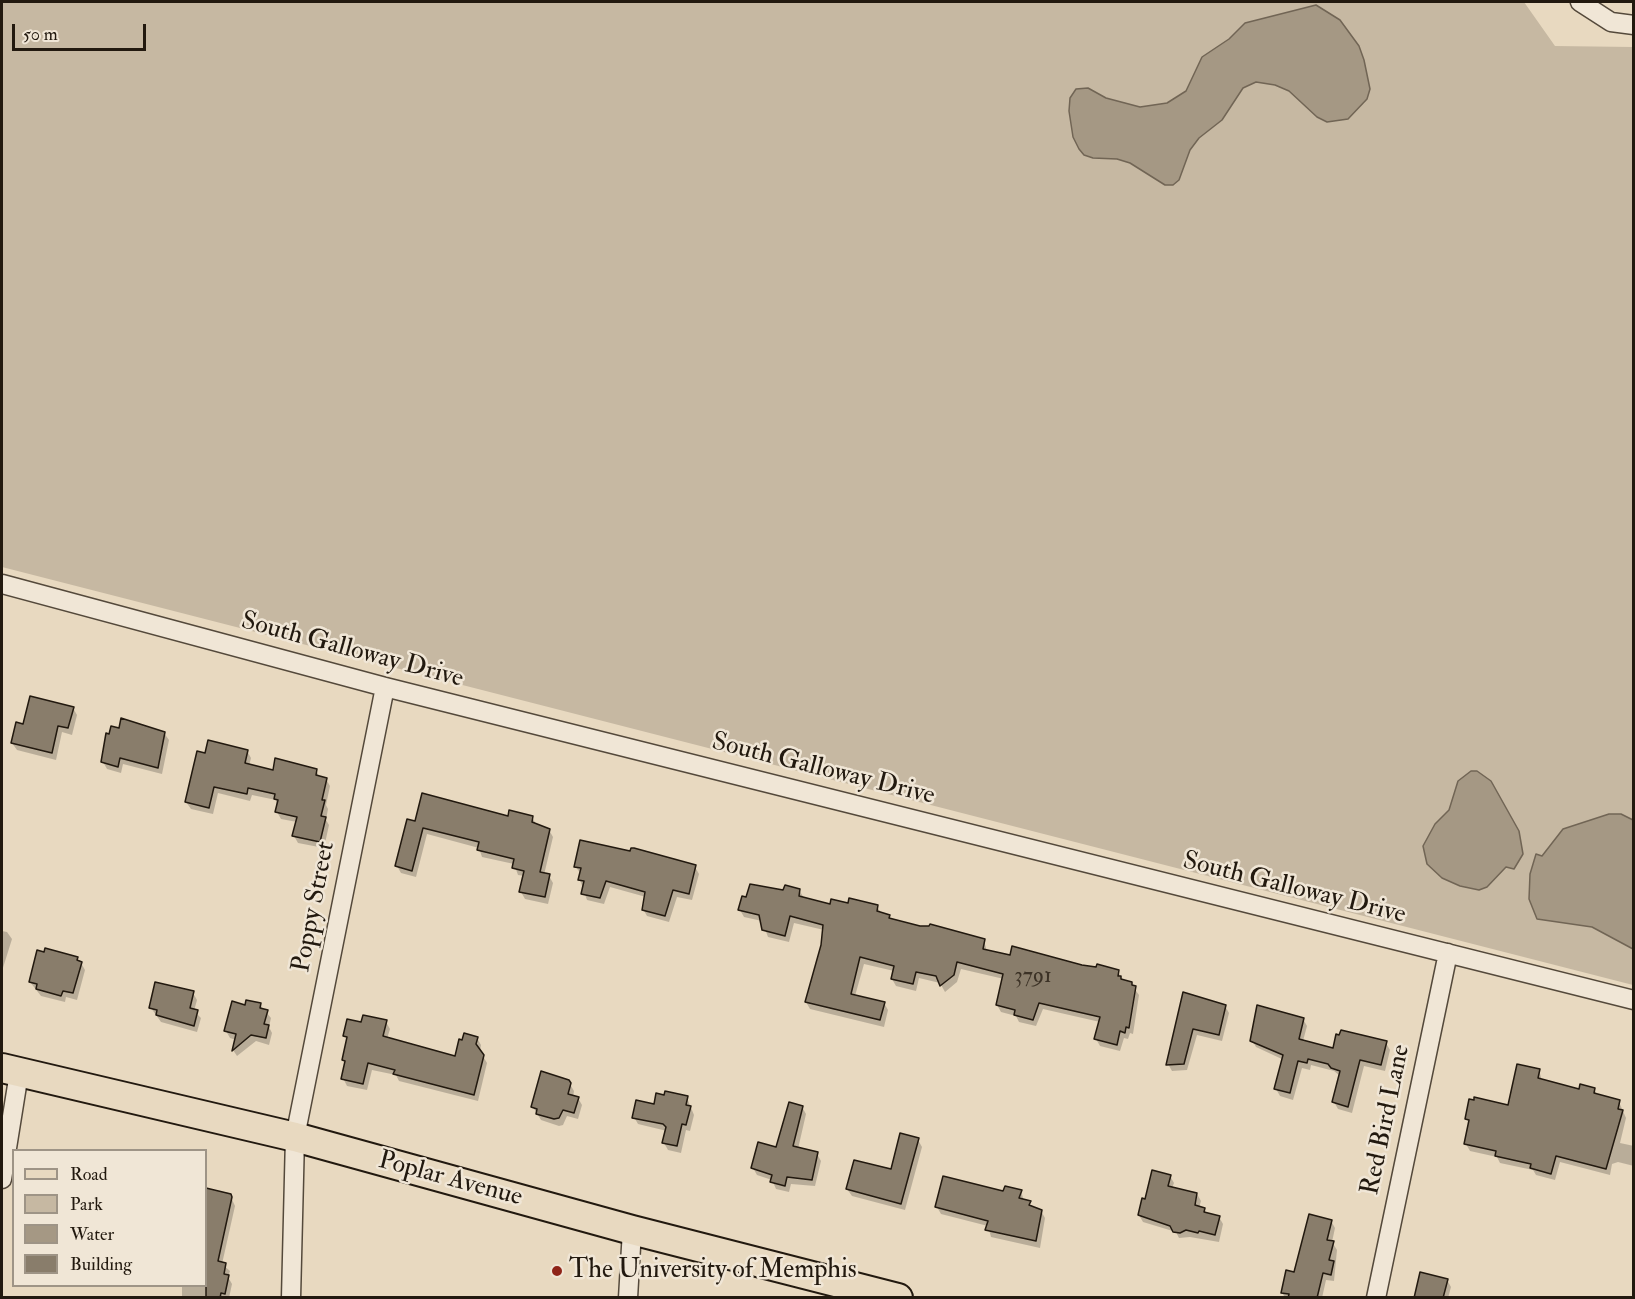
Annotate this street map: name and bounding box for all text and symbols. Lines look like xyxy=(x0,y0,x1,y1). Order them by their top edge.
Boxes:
scale bar xyxy=(15,12,148,50)
text: 50 m xyxy=(23,23,58,46)
street label: South Galloway Drive xyxy=(237,606,467,696)
street label: South Galloway Drive xyxy=(708,727,938,813)
street label: Poppy Street xyxy=(287,839,343,975)
street label: South Galloway Drive xyxy=(1179,846,1409,932)
house number: 3791 xyxy=(1014,964,1052,990)
street label: Red Bird Lane xyxy=(1356,1042,1418,1198)
street label: Poplar Avenue xyxy=(375,1146,525,1214)
legend xyxy=(12,1149,207,1287)
text: Road xyxy=(70,1163,108,1186)
text: Park xyxy=(70,1193,103,1216)
text: Water xyxy=(70,1223,114,1246)
text: Building xyxy=(70,1253,132,1276)
place label: The University of Memphis xyxy=(569,1255,857,1287)
marker: The University of Memphis xyxy=(550,1264,564,1278)

